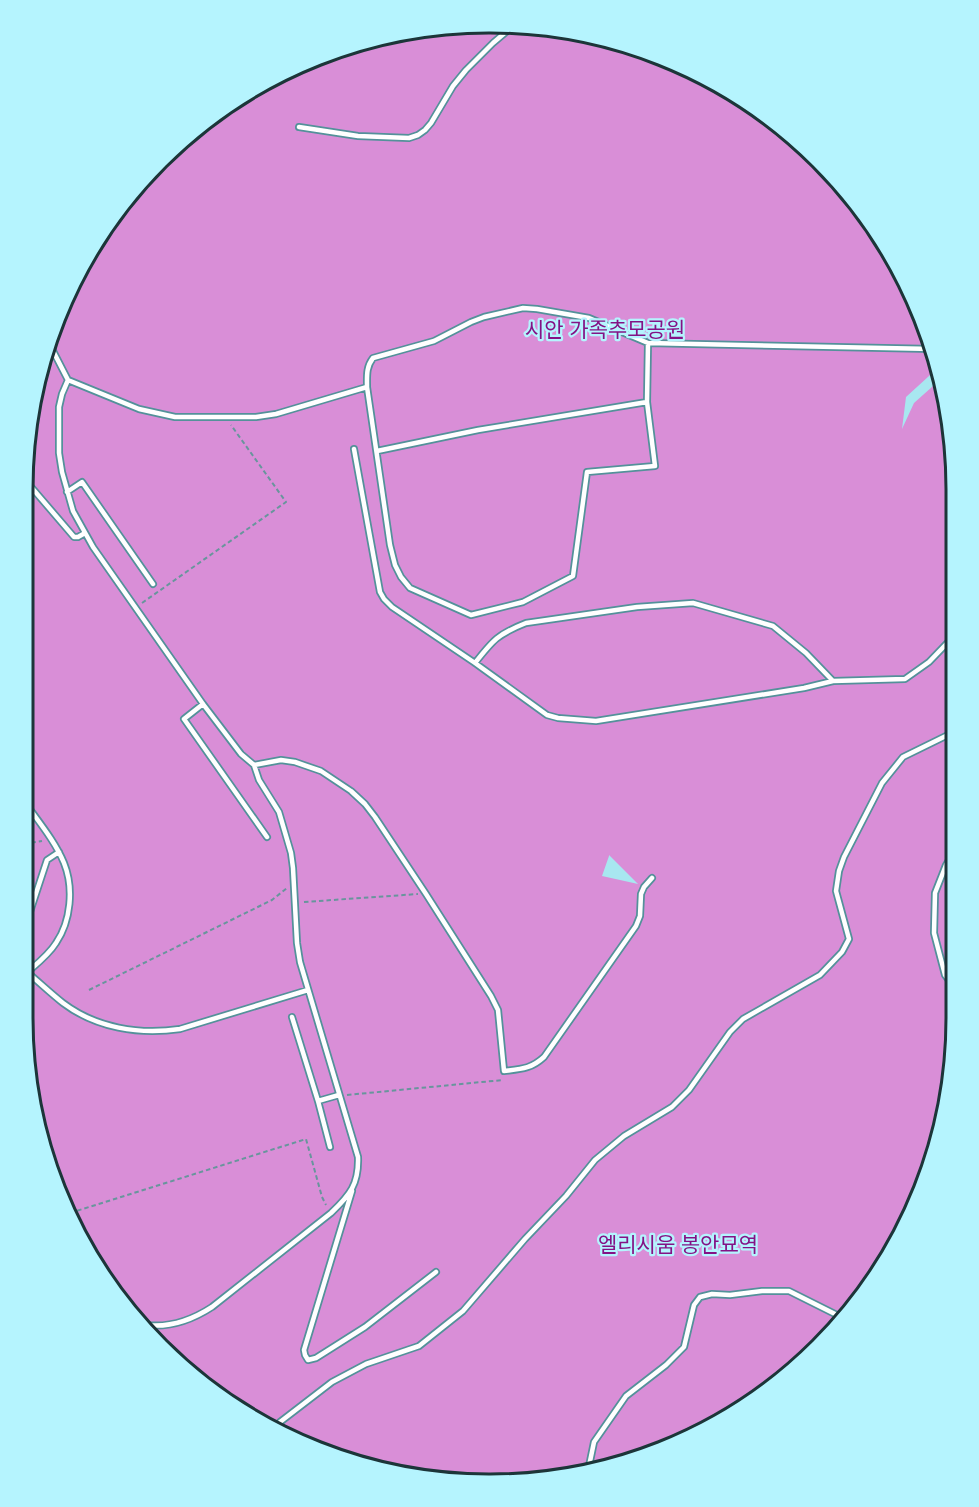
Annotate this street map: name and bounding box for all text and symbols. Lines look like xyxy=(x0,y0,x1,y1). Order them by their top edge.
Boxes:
park label: 시안 가족추모공원 xyxy=(525,317,685,343)
park label: 엘리시움 봉안묘역 xyxy=(598,1232,758,1258)

